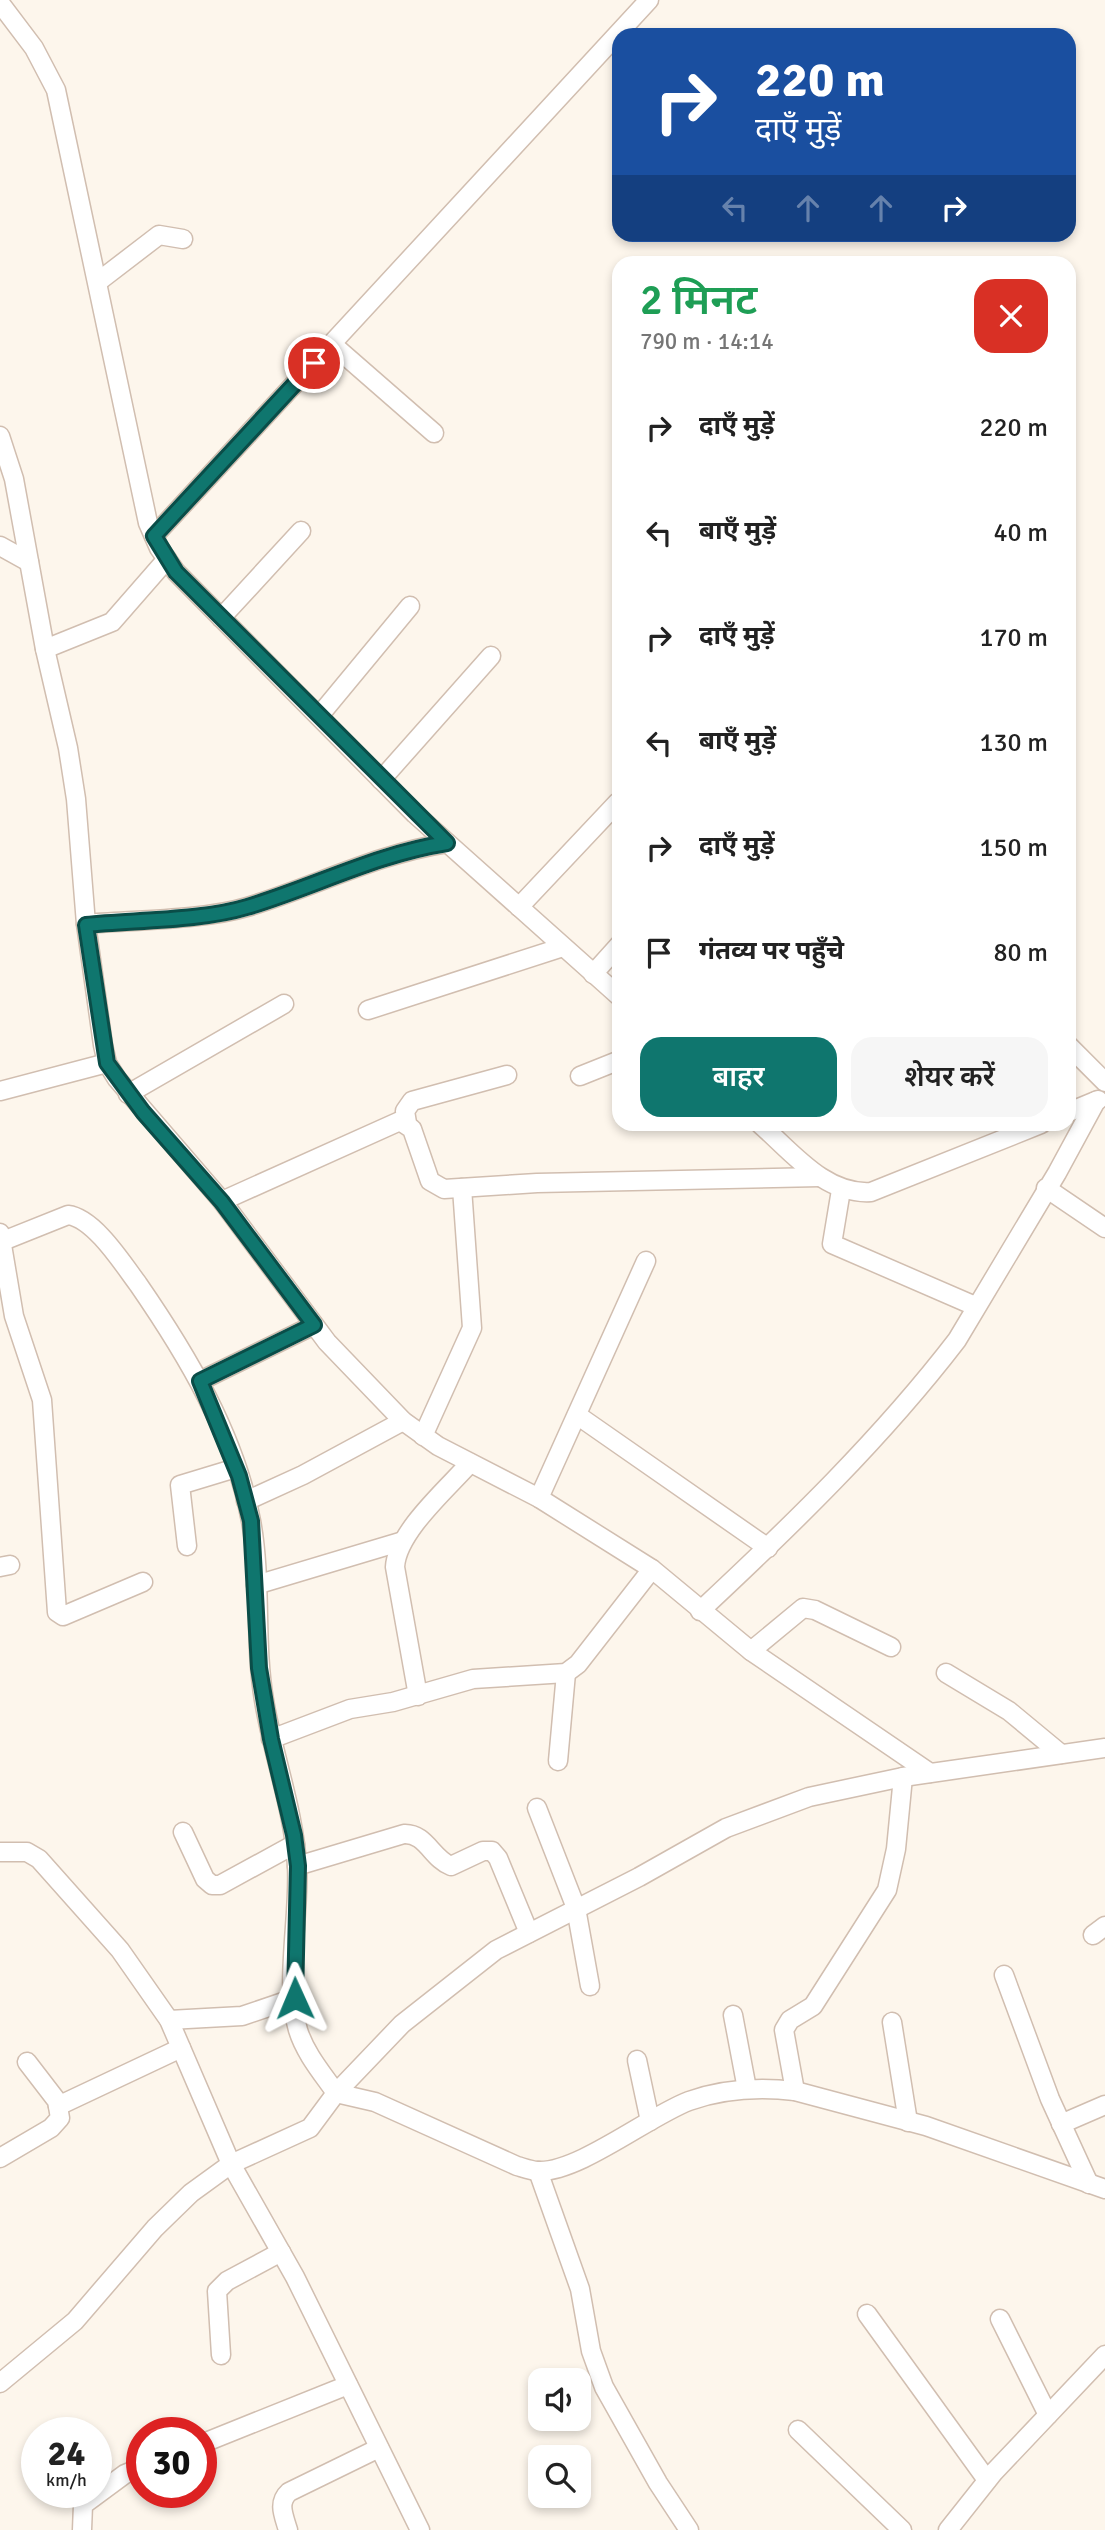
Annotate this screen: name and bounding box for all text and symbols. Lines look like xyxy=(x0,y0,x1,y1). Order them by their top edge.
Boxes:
text: 220 m xyxy=(755,50,885,110)
icon: right xyxy=(640,56,731,147)
text: दाएँ मुड़ें xyxy=(755,110,841,149)
icon: left xyxy=(716,189,754,227)
icon: ahead xyxy=(789,189,827,227)
icon: ahead xyxy=(862,189,900,227)
icon: right xyxy=(935,189,973,227)
text: 2 मिनट xyxy=(640,275,757,326)
button: close xyxy=(974,279,1048,353)
text: 790 m · 14:14 xyxy=(640,327,774,356)
pin xyxy=(284,333,344,393)
icon: arrive xyxy=(295,344,333,382)
icon: right xyxy=(640,409,678,447)
text: दाएँ मुड़ें xyxy=(699,410,775,442)
text: 220 m xyxy=(979,412,1048,444)
icon: left xyxy=(640,514,678,552)
text: बाएँ मुड़ें xyxy=(699,515,776,547)
text: 40 m xyxy=(993,517,1048,549)
icon: right xyxy=(640,619,678,657)
text: दाएँ मुड़ें xyxy=(699,620,775,652)
text: 170 m xyxy=(979,622,1048,654)
icon: left xyxy=(640,724,678,762)
text: बाएँ मुड़ें xyxy=(699,725,776,757)
text: 130 m xyxy=(979,727,1048,759)
icon: right xyxy=(640,829,678,867)
text: दाएँ मुड़ें xyxy=(699,830,775,862)
text: 150 m xyxy=(979,832,1048,864)
icon: arrive xyxy=(640,934,678,972)
text: गंतव्य पर पहुँचे xyxy=(699,935,844,967)
text: 80 m xyxy=(993,937,1048,969)
button: बाहर xyxy=(640,1037,837,1117)
button: शेयर करें xyxy=(851,1037,1048,1117)
position arrow xyxy=(258,1961,332,2035)
map controls xyxy=(528,2368,591,2508)
button: sound xyxy=(528,2368,591,2431)
speed limit sign: 30 xyxy=(126,2417,217,2508)
text: 24 xyxy=(48,2432,85,2475)
button: search xyxy=(528,2445,591,2508)
text: km/h xyxy=(46,2469,87,2491)

